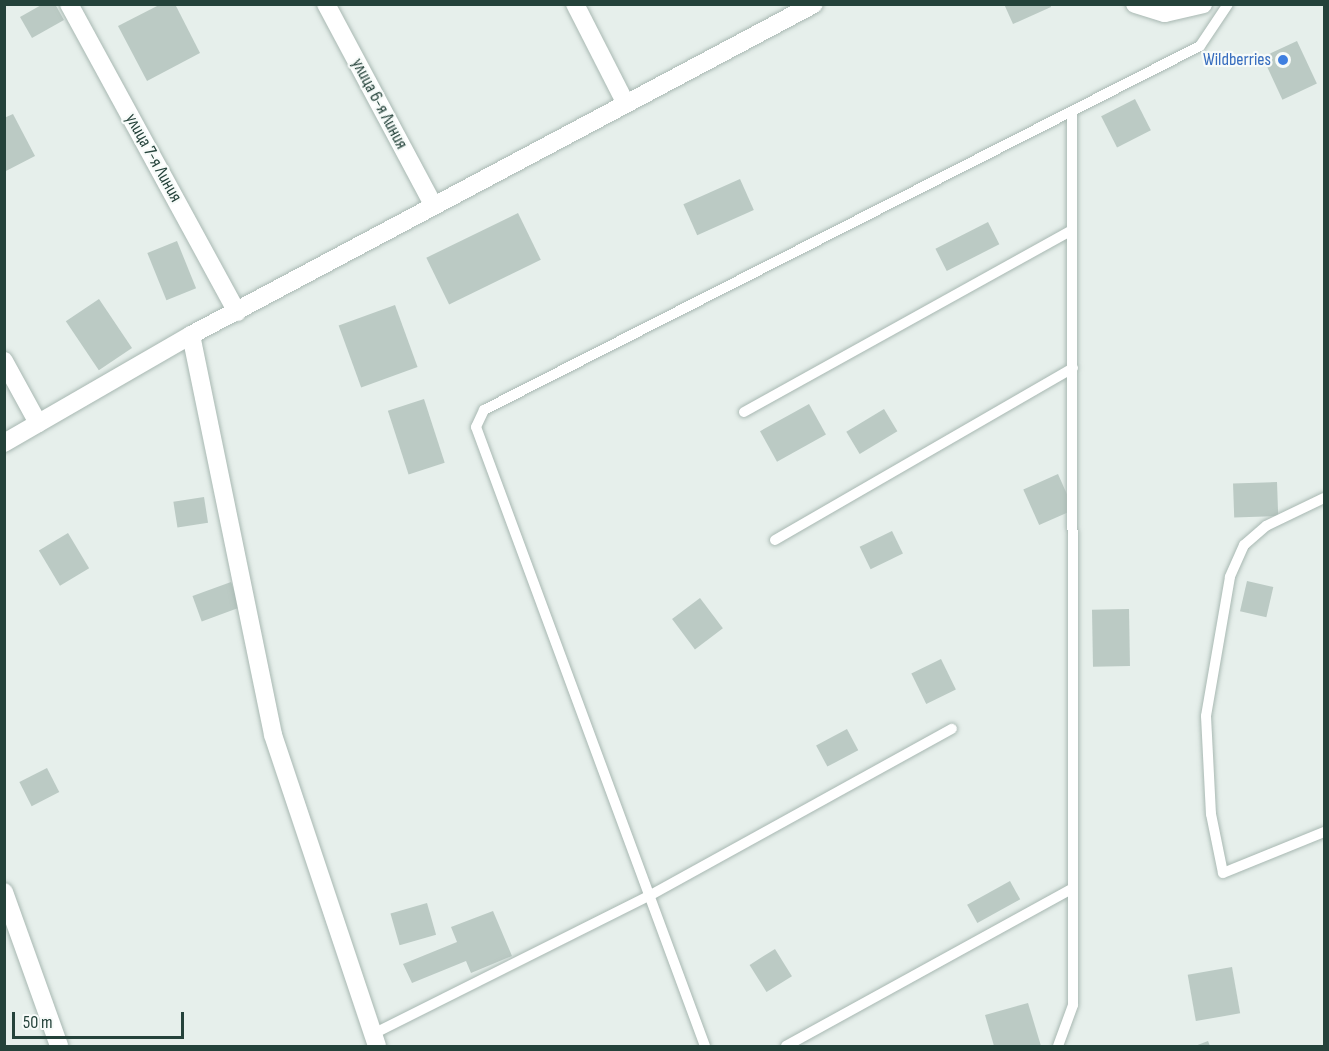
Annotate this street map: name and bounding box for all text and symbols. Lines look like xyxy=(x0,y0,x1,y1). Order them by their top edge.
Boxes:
place label: Wildberries xyxy=(1203,49,1271,71)
marker: Wildberries xyxy=(1276,53,1290,67)
street label: улица 6-я Линия xyxy=(346,55,412,153)
street label: улица 7-я Линия xyxy=(120,110,186,206)
scale bar xyxy=(15,1000,188,1038)
text: 50 m xyxy=(23,1012,53,1033)

